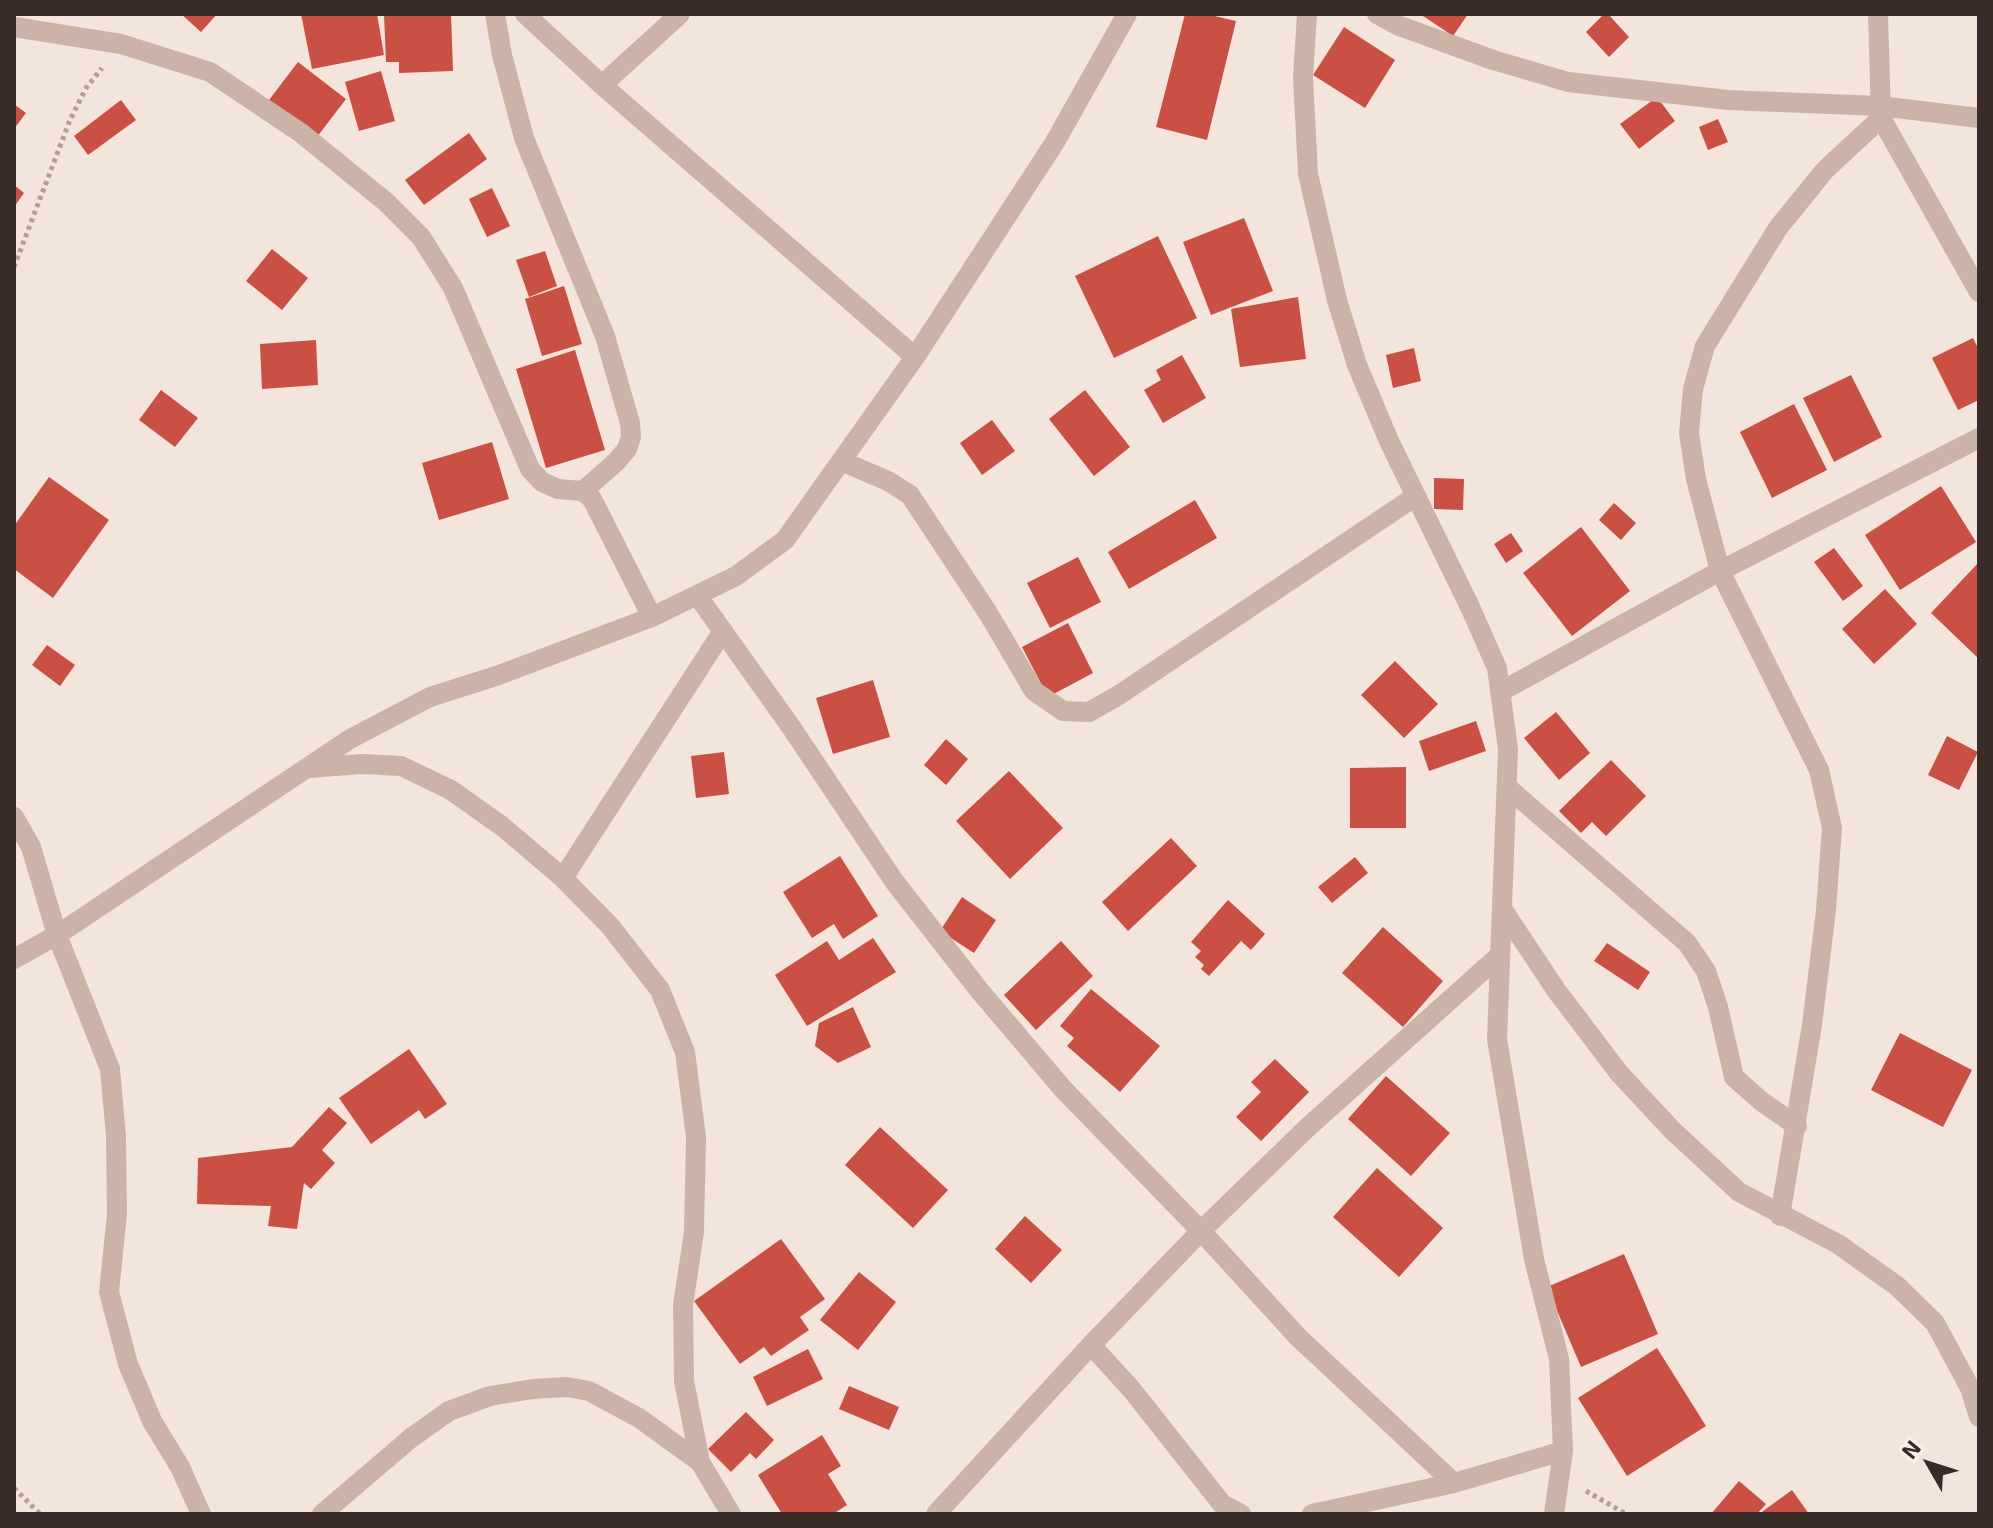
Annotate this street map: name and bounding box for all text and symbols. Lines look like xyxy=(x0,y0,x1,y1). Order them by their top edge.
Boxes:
north arrow xyxy=(1889,1424,1969,1504)
text: N xyxy=(1895,1435,1925,1463)

